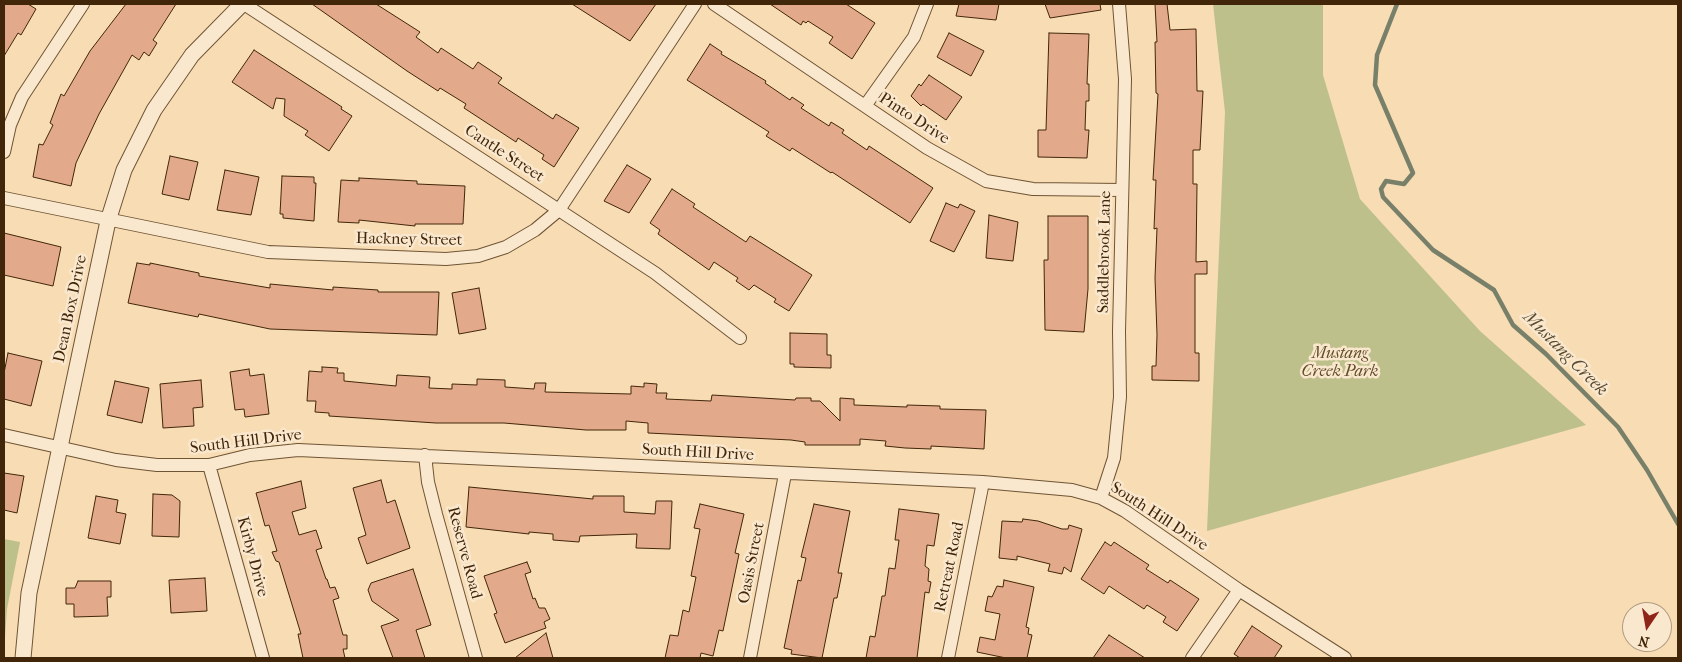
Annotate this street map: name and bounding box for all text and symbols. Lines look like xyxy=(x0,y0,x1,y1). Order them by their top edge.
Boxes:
street label: Pinto Drive xyxy=(875,89,953,149)
street label: Cantle Street xyxy=(461,121,547,187)
street label: Saddlebrook Lane xyxy=(1094,191,1116,313)
street label: Hackney Street xyxy=(356,229,462,251)
street label: Dean Box Drive xyxy=(50,254,92,364)
water label: Mustang Creek xyxy=(1518,307,1612,401)
park label: Mustang Creek Park xyxy=(1302,344,1378,382)
street label: South Hill Drive xyxy=(189,426,303,458)
street label: South Hill Drive xyxy=(642,440,754,466)
street label: South Hill Drive xyxy=(1107,478,1211,556)
street label: Reserve Road xyxy=(442,505,486,601)
street label: Kirby Drive xyxy=(232,515,272,599)
street label: Retreat Road xyxy=(931,520,969,614)
street label: Oasis Street xyxy=(735,521,769,605)
north arrow xyxy=(1622,602,1672,652)
text: N xyxy=(1637,632,1651,651)

